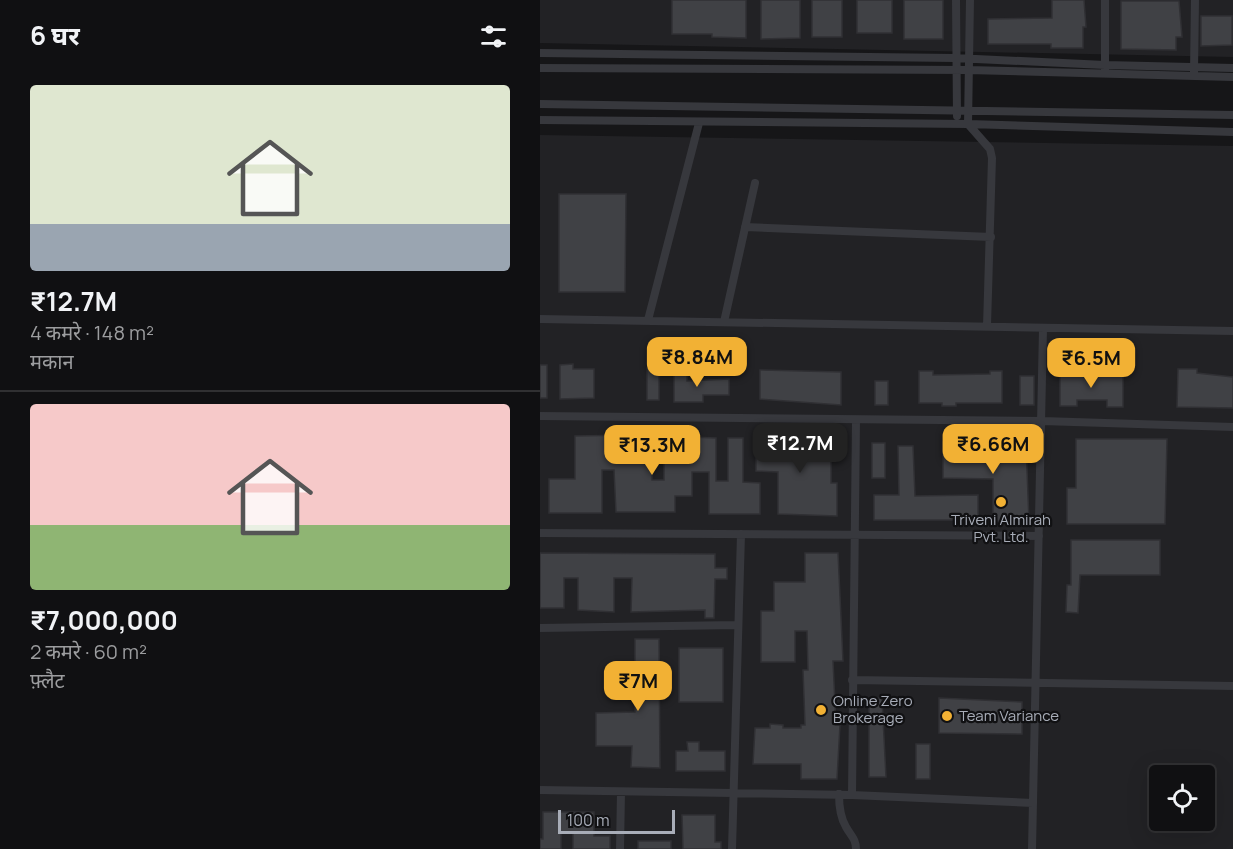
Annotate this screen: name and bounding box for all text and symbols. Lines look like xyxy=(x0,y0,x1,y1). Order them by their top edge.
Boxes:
text: 6 घर xyxy=(30,17,80,53)
icon: filters xyxy=(477,20,510,53)
icon: home xyxy=(216,124,324,232)
text: ₹12.7M xyxy=(30,283,117,319)
text: 4 कमरे · 148 m² xyxy=(30,319,154,346)
pin: ₹8.84M xyxy=(648,337,746,388)
pin: ₹6.5M xyxy=(1049,338,1133,389)
text: ₹8.84M xyxy=(661,343,733,370)
text: ₹6.5M xyxy=(1061,344,1121,371)
text: मकान xyxy=(30,348,74,375)
pin: ₹12.7M xyxy=(751,423,849,474)
pin: ₹6.66M xyxy=(944,424,1042,475)
pin: ₹13.3M xyxy=(603,425,701,476)
text: ₹12.7M xyxy=(767,429,833,456)
text: ₹6.66M xyxy=(957,430,1029,457)
text: ₹13.3M xyxy=(618,431,686,458)
icon: home xyxy=(216,443,324,551)
marker: Triveni Almirah Pvt. Ltd. xyxy=(994,495,1008,509)
place label: Triveni Almirah Pvt. Ltd. xyxy=(951,509,1051,547)
text: ₹7,000,000 xyxy=(30,602,178,638)
text: 2 कमरे · 60 m² xyxy=(30,638,147,665)
pin: ₹7M xyxy=(609,661,667,712)
text: फ़्लैट xyxy=(30,667,65,694)
text: ₹7M xyxy=(618,667,658,694)
place label: Online Zero Brokerage xyxy=(833,690,913,728)
marker: Online Zero Brokerage xyxy=(814,703,828,717)
place label: Team Variance xyxy=(959,705,1059,726)
marker: Team Variance xyxy=(940,709,954,723)
map controls xyxy=(1149,765,1215,831)
button: locate xyxy=(1149,765,1215,831)
scale bar xyxy=(558,807,675,834)
text: 100 m xyxy=(567,809,610,831)

